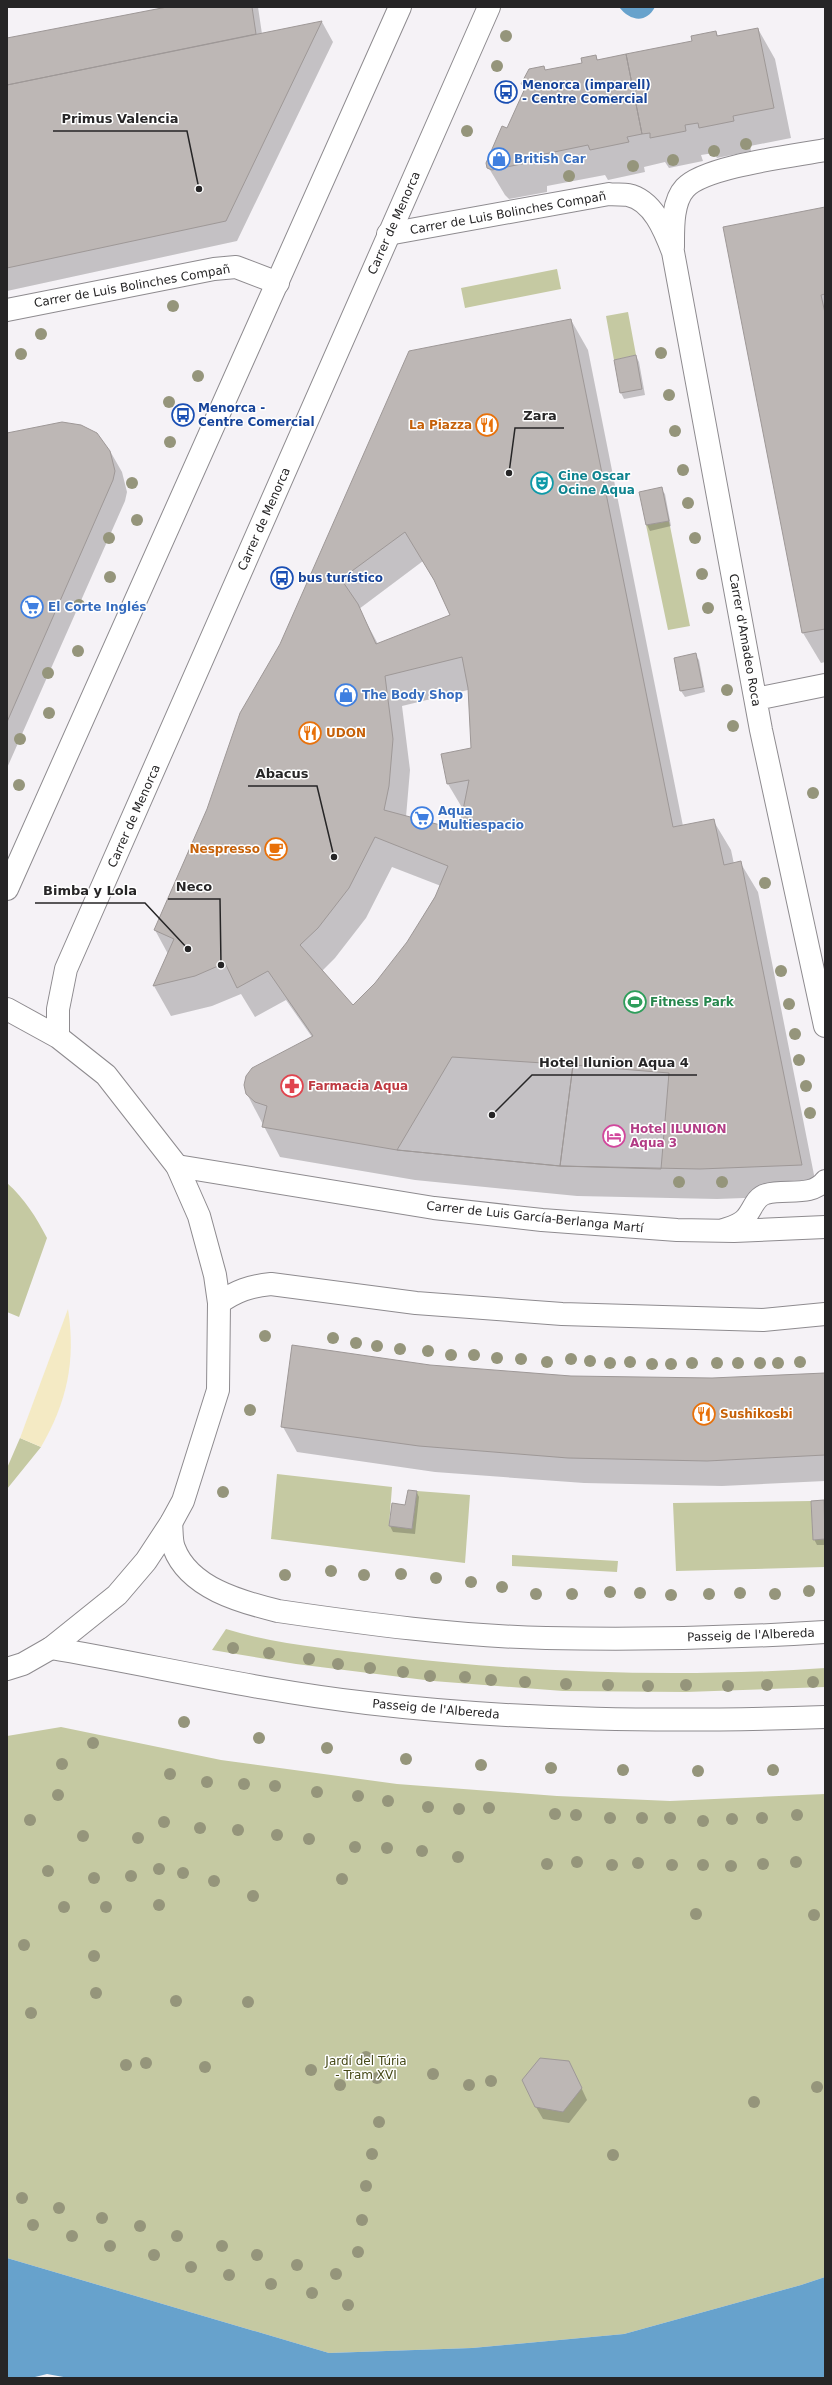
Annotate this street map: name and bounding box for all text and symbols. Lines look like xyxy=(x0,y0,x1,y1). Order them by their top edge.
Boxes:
place label: Menorca (imparell) - Centre Comercial xyxy=(522,78,651,106)
bus stop icon: Menorca (imparell) - Centre Comercial xyxy=(493,79,519,105)
callout: Primus Valencia xyxy=(53,106,187,131)
text: Primus Valencia xyxy=(61,111,179,126)
shop icon: British Car xyxy=(486,146,512,172)
place label: British Car xyxy=(514,152,586,166)
street label: Carrer de Menorca xyxy=(365,169,423,277)
street label: Carrer de Luis Bolinches Compañ xyxy=(409,189,607,237)
street label: Carrer de Luis Bolinches Compañ xyxy=(33,262,231,310)
place label: Menorca - Centre Comercial xyxy=(198,401,315,429)
bus stop icon: Menorca - Centre Comercial xyxy=(170,402,196,428)
callout: Zara xyxy=(515,403,564,428)
text: Zara xyxy=(523,408,557,423)
restaurant icon: La Piazza xyxy=(474,412,500,438)
place label: La Piazza xyxy=(409,418,472,432)
street label: Carrer de Menorca xyxy=(235,465,293,573)
place label: Cine Oscar Ocine Aqua xyxy=(558,469,635,497)
theatre icon: Cine Oscar Ocine Aqua xyxy=(529,470,555,496)
bus stop icon: bus turístico xyxy=(269,565,295,591)
place label: bus turístico xyxy=(298,571,383,585)
street label: Carrer d'Amadeo Roca xyxy=(726,572,764,708)
supermarket icon: El Corte Inglés xyxy=(19,594,45,620)
place label: El Corte Inglés xyxy=(48,600,147,614)
shop icon: The Body Shop xyxy=(333,682,359,708)
place label: The Body Shop xyxy=(362,688,463,702)
restaurant icon: UDON xyxy=(297,720,323,746)
place label: UDON xyxy=(326,726,366,740)
callout: Abacus xyxy=(248,761,317,786)
street label: Carrer de Menorca xyxy=(105,762,163,870)
text: Abacus xyxy=(256,766,309,781)
place label: Aqua Multiespacio xyxy=(438,804,524,832)
supermarket icon: Aqua Multiespacio xyxy=(409,805,435,831)
cafe icon: Nespresso xyxy=(263,836,289,862)
place label: Nespresso xyxy=(190,842,260,856)
callout: Neco xyxy=(168,874,220,899)
callout: Bimba y Lola xyxy=(35,878,145,903)
text: Neco xyxy=(176,879,212,894)
text: Bimba y Lola xyxy=(43,883,137,898)
sports icon: Fitness Park xyxy=(622,989,648,1015)
place label: Fitness Park xyxy=(650,995,735,1009)
callout: Hotel Ilunion Aqua 4 xyxy=(532,1050,697,1075)
text: Hotel Ilunion Aqua 4 xyxy=(539,1055,689,1070)
pharmacy icon: Farmacia Aqua xyxy=(279,1073,305,1099)
place label: Farmacia Aqua xyxy=(308,1079,408,1093)
place label: Hotel ILUNION Aqua 3 xyxy=(630,1122,727,1150)
hotel icon: Hotel ILUNION Aqua 3 xyxy=(601,1123,627,1149)
street label: Carrer de Luis García-Berlanga Martí xyxy=(426,1199,645,1235)
restaurant icon: Sushikosbi xyxy=(691,1401,717,1427)
place label: Sushikosbi xyxy=(720,1407,793,1421)
street label: Passeig de l'Albereda xyxy=(687,1626,815,1644)
street label: Passeig de l'Albereda xyxy=(372,1696,500,1722)
park label: Jardí del Túria - Tram XVI xyxy=(324,2054,407,2082)

